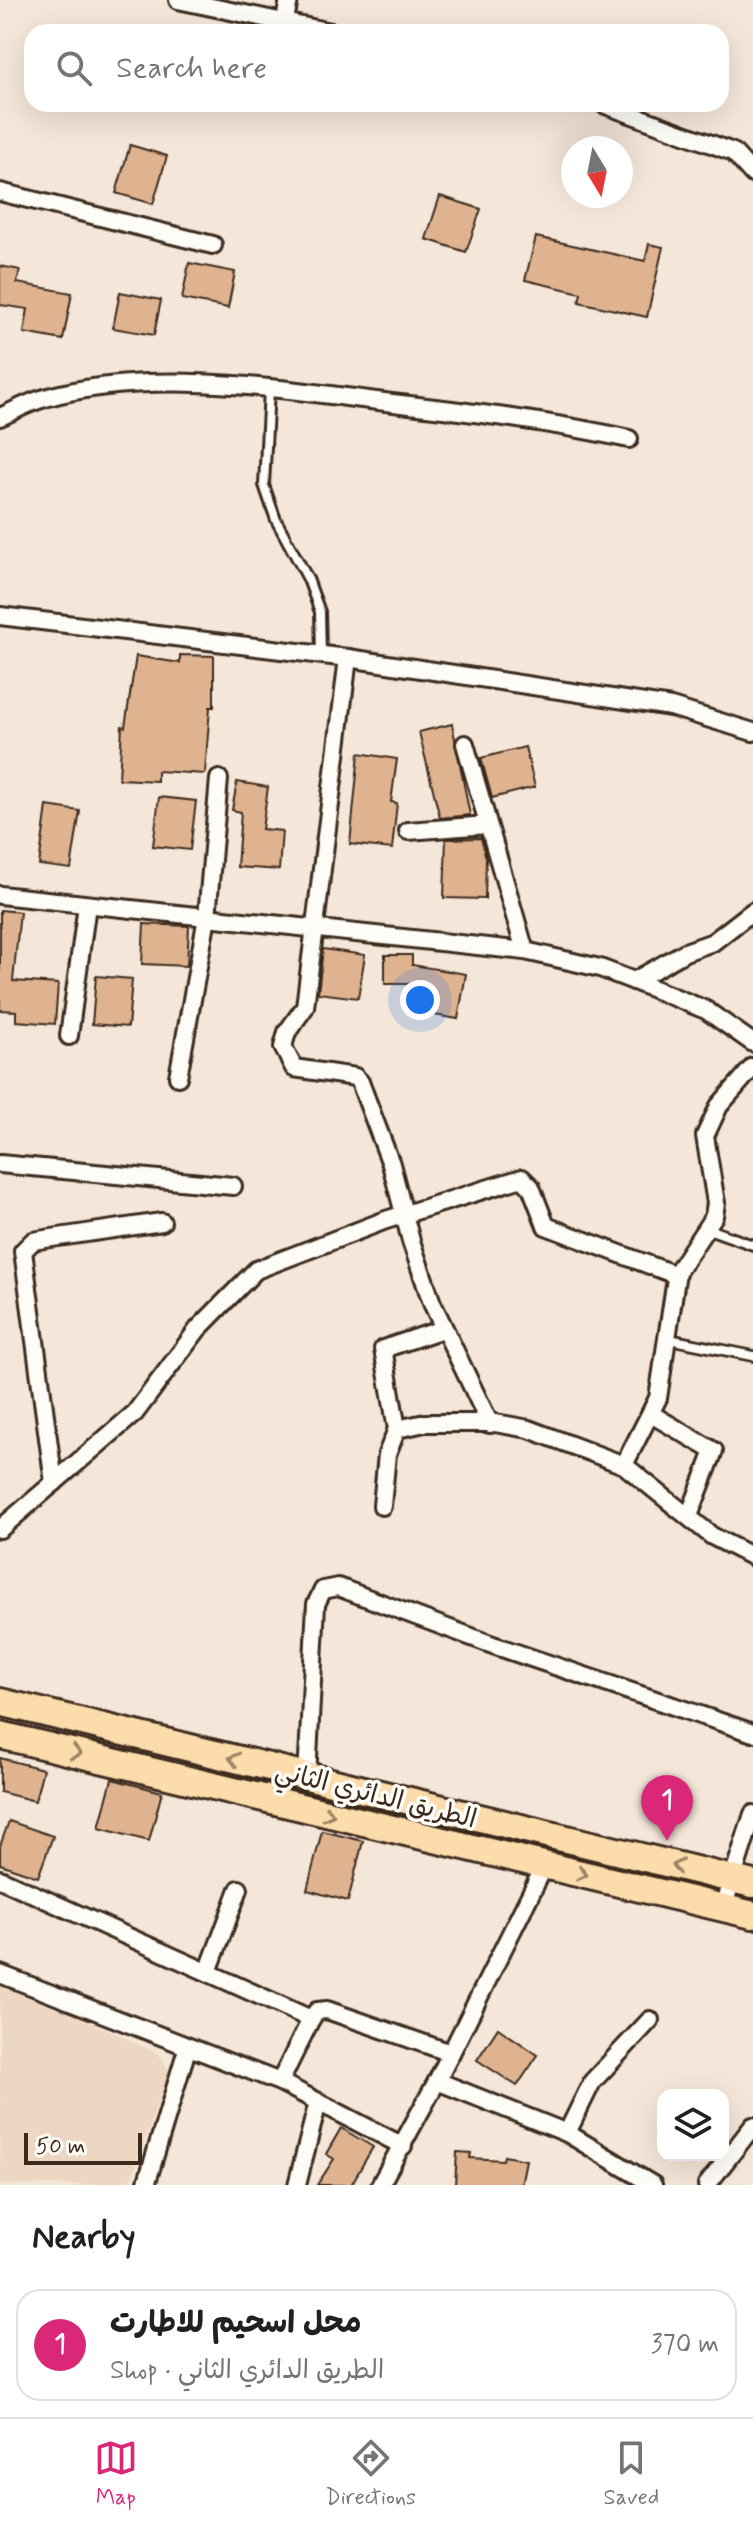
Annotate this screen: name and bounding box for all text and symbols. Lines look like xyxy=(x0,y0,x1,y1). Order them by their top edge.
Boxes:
search box xyxy=(24,24,729,112)
icon: search xyxy=(52,46,96,90)
text: Search here xyxy=(116,49,267,88)
north arrow xyxy=(561,136,633,208)
your location xyxy=(400,980,440,1020)
one-way arrow xyxy=(68,1744,82,1761)
one-way arrow xyxy=(227,1752,241,1769)
street label: الطريق الدائري الثاني xyxy=(270,1754,480,1841)
pin: 1 xyxy=(641,1775,693,1841)
one-way arrow xyxy=(321,1805,335,1822)
one-way arrow xyxy=(671,1858,684,1875)
one-way arrow xyxy=(574,1864,588,1881)
map controls xyxy=(657,2089,729,2161)
button: layers xyxy=(657,2089,729,2161)
scale bar xyxy=(24,2129,142,2165)
text: 50 m xyxy=(36,2133,85,2161)
text: Nearby xyxy=(32,2215,136,2260)
text: محل اسحيم للاطارت xyxy=(110,2304,361,2343)
text: 1 xyxy=(54,2328,66,2362)
text: 370 m xyxy=(651,2328,719,2362)
text: Shop · الطريق الدائري الثاني xyxy=(110,2354,384,2388)
tab: Map xyxy=(94,2436,138,2512)
tab: Directions xyxy=(325,2436,416,2512)
tab: Saved xyxy=(604,2436,659,2512)

